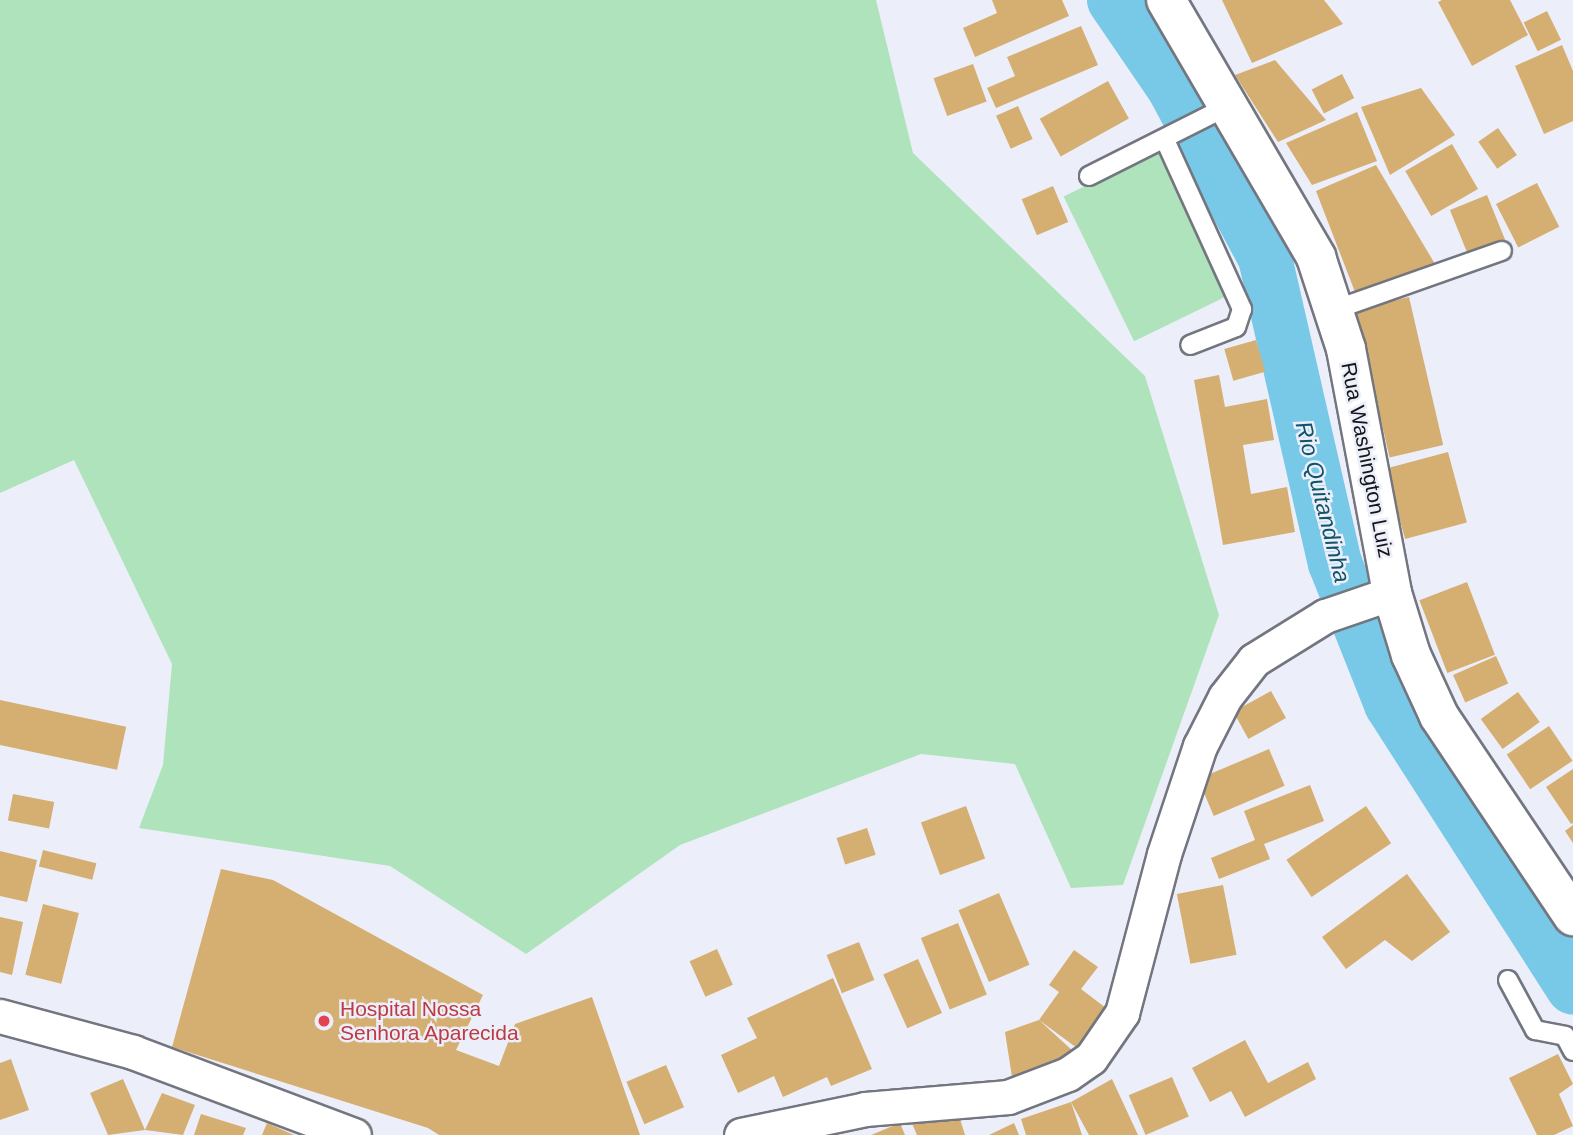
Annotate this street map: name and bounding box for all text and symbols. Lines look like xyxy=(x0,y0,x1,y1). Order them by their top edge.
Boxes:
street label: Rua Washington Luiz xyxy=(1336,360,1398,560)
water label: Rio Quitandinha xyxy=(1290,419,1356,585)
place label: Hospital Nossa Senhora Aparecida xyxy=(340,996,520,1046)
marker: Hospital Nossa Senhora Aparecida xyxy=(314,1011,334,1031)

